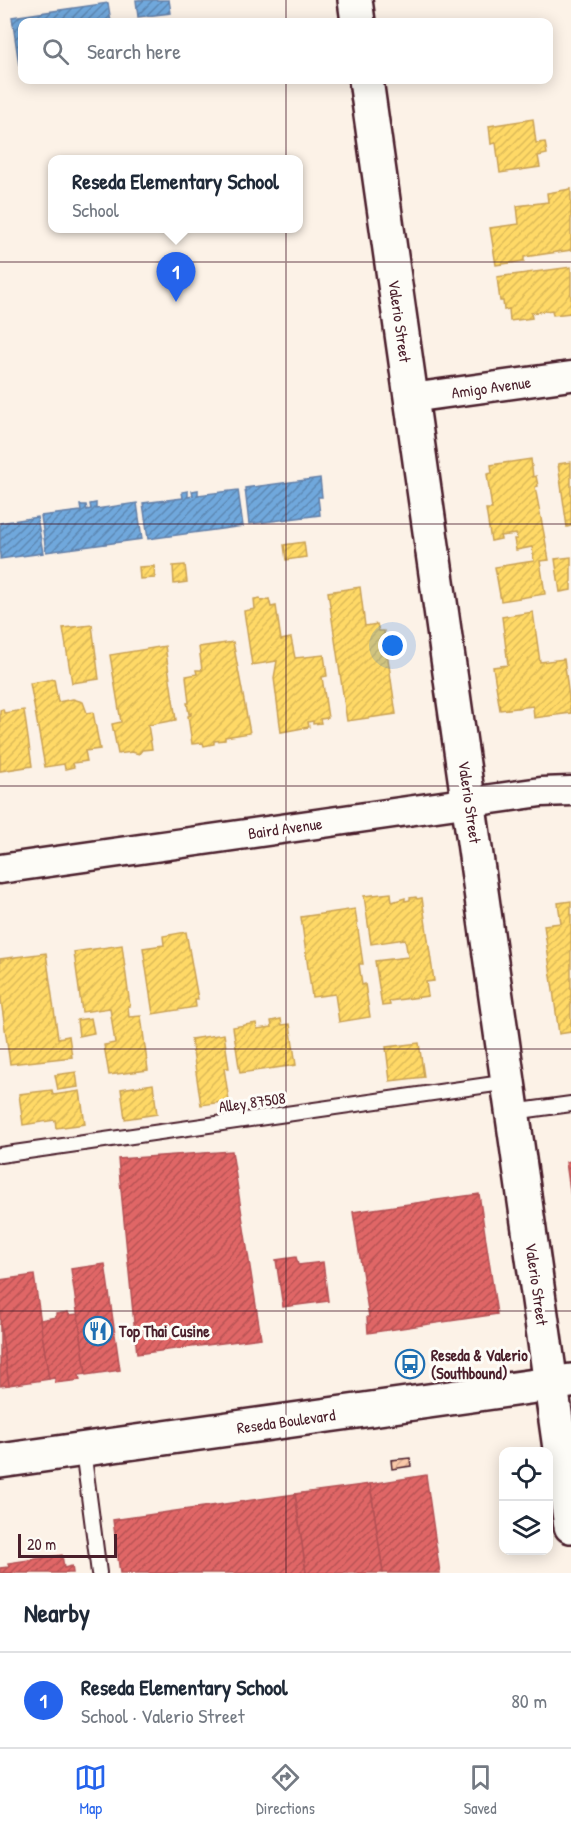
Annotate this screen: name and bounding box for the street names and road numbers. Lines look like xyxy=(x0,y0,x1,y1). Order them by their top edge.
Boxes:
street label: Valerio Street xyxy=(383,278,417,364)
street label: Amigo Avenue xyxy=(450,370,533,403)
street label: Valerio Street xyxy=(453,759,487,845)
street label: Baird Avenue xyxy=(247,812,324,844)
street label: Alley 87508 xyxy=(217,1086,287,1118)
street label: Valerio Street xyxy=(520,1241,554,1327)
street label: Reseda Boulevard xyxy=(235,1403,337,1439)

